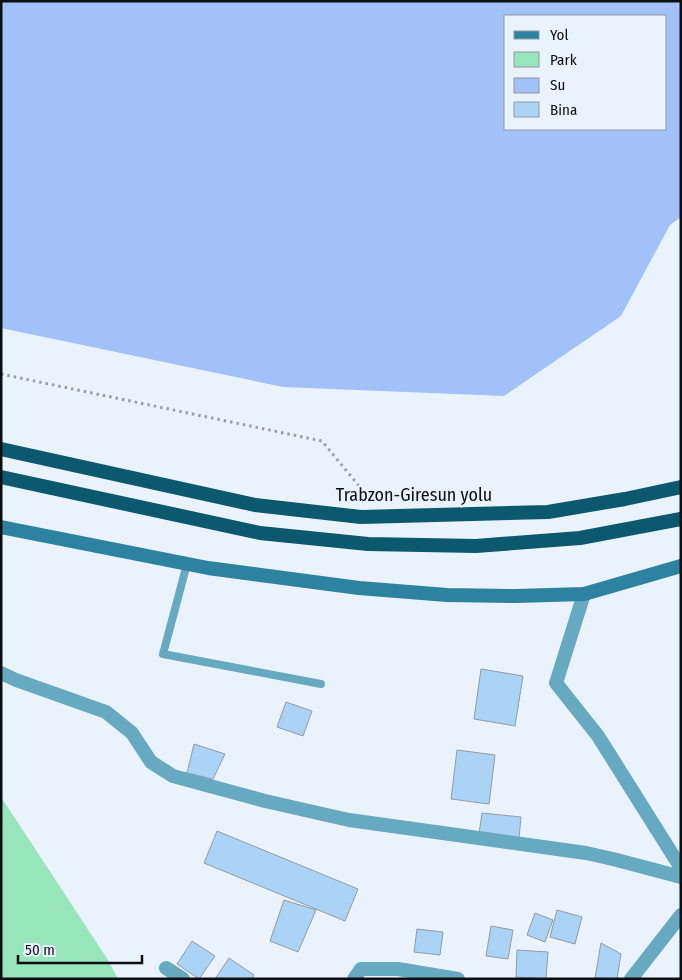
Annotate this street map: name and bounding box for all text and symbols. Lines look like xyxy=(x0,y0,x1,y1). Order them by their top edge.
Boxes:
legend xyxy=(504,15,667,130)
text: Yol xyxy=(550,26,568,44)
text: Park xyxy=(550,51,577,69)
text: Su xyxy=(550,76,565,94)
text: Bina xyxy=(550,101,577,119)
street label: Trabzon-Giresun yolu xyxy=(336,484,492,506)
scale bar xyxy=(18,932,141,964)
text: 50 m xyxy=(25,941,55,959)

